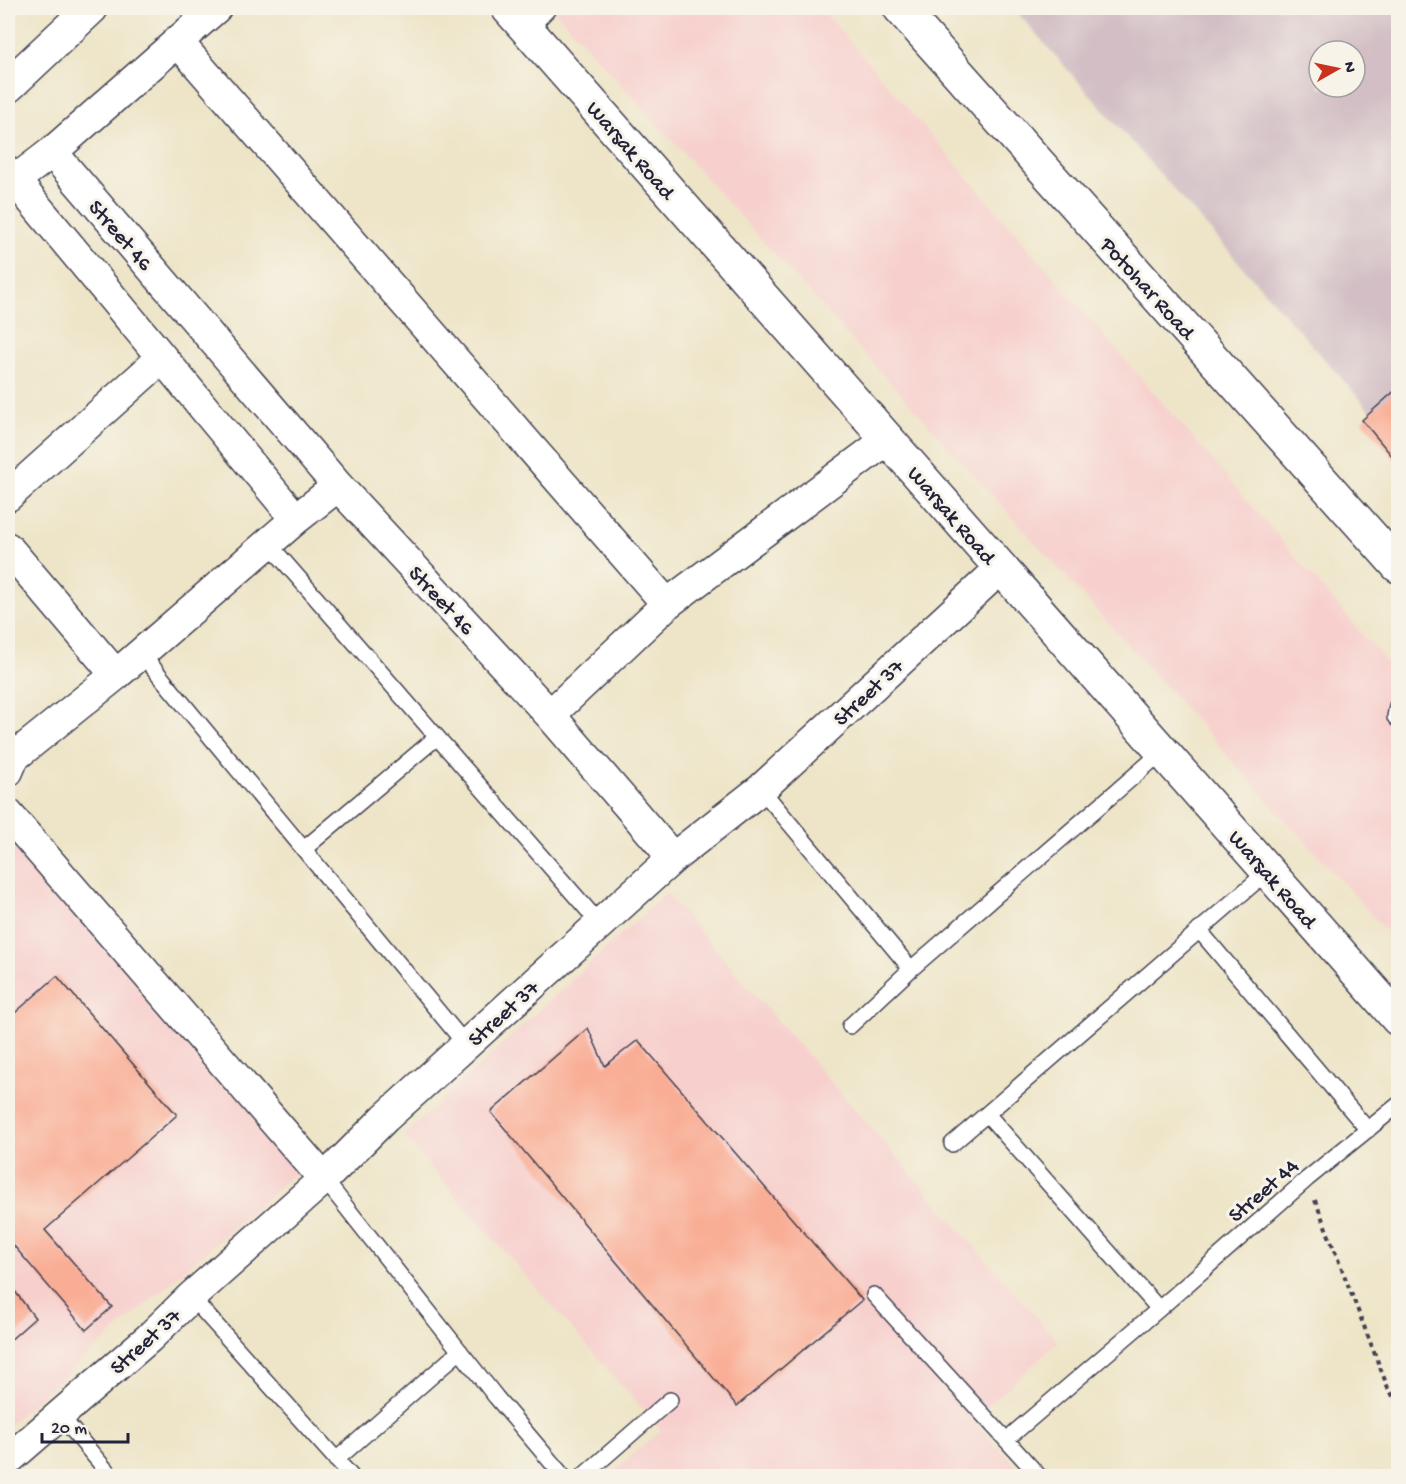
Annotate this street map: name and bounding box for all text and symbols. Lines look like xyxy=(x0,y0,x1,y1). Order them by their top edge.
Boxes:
north arrow xyxy=(1307,39,1367,99)
text: N xyxy=(1338,61,1359,74)
street label: Warsak Road xyxy=(579,97,680,208)
street label: Street 46 xyxy=(81,196,157,278)
street label: Potohar Road xyxy=(1093,232,1200,348)
street label: Warsak Road xyxy=(900,462,1001,573)
street label: Street 46 xyxy=(401,562,479,642)
street label: Street 37 xyxy=(829,654,911,733)
street label: Warsak Road xyxy=(1221,826,1322,937)
street label: Street 37 xyxy=(464,976,546,1054)
street label: Street 44 xyxy=(1224,1154,1306,1230)
street label: Street 37 xyxy=(106,1304,188,1382)
scale bar xyxy=(42,1406,128,1444)
text: 20 m xyxy=(51,1419,87,1440)

